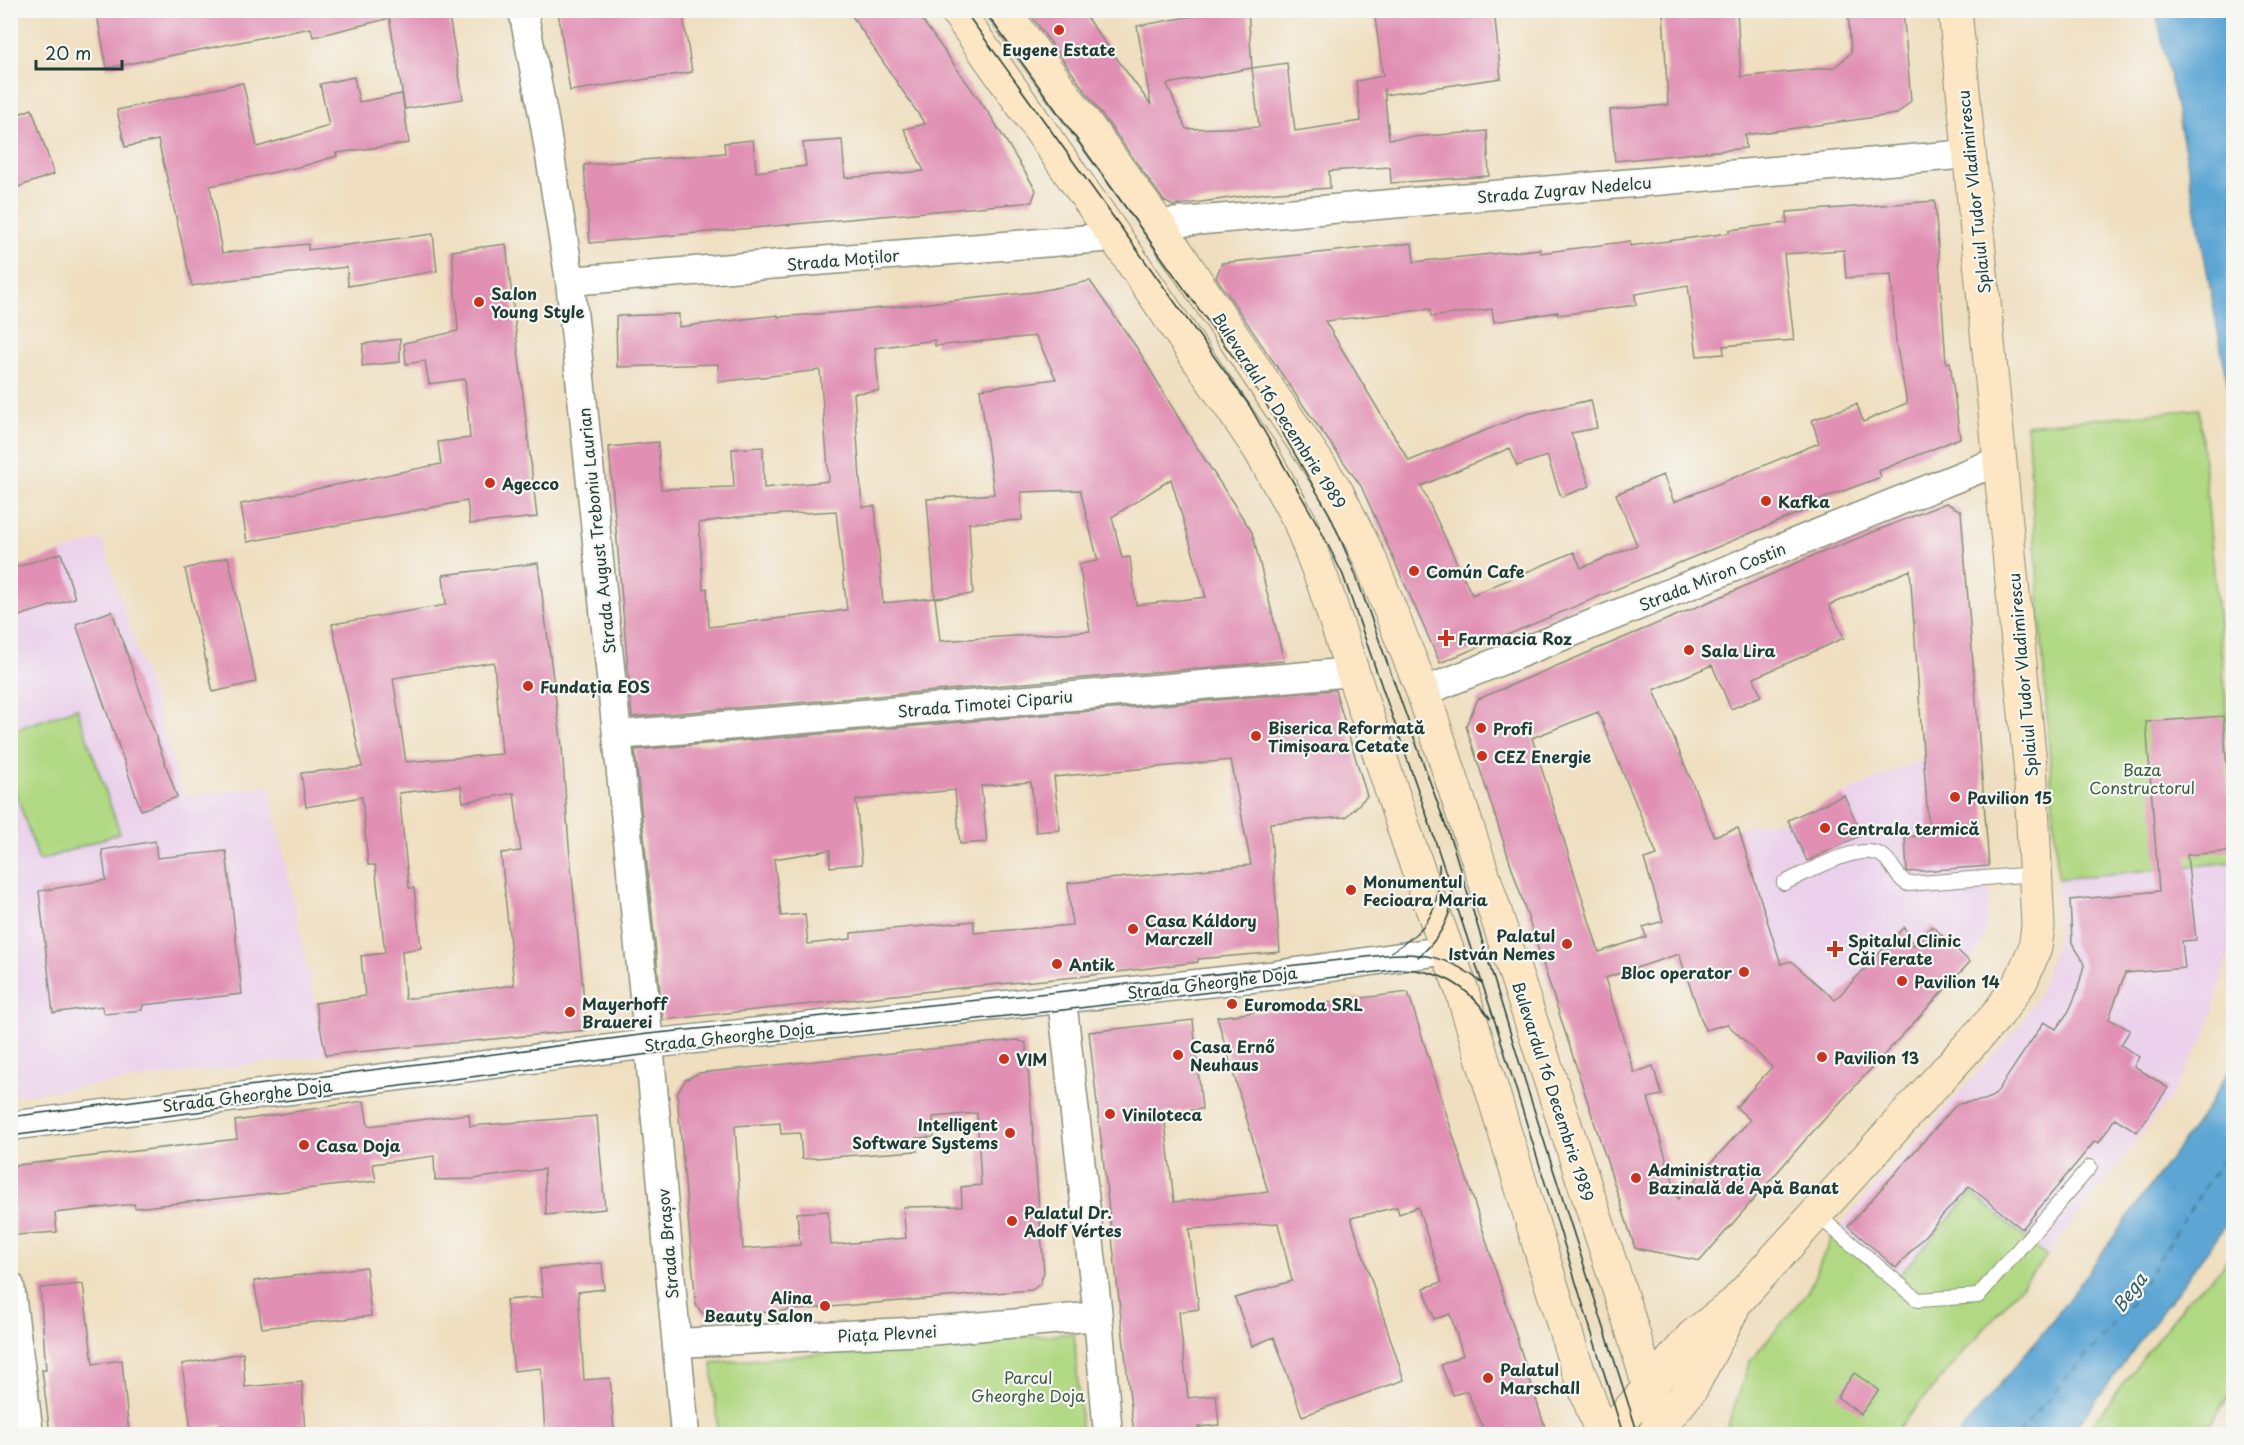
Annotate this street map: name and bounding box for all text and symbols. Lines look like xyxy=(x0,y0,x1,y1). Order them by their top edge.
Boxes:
marker: Eugene Estate xyxy=(1052,23,1066,37)
scale bar xyxy=(36,33,122,71)
place label: Eugene Estate xyxy=(1003,37,1115,61)
text: 20 m xyxy=(45,39,91,66)
street label: Splaiul Tudor Vladimirescu xyxy=(1950,89,1996,295)
street label: Strada Zugrav Nedelcu xyxy=(1476,169,1652,209)
street label: Strada Moților xyxy=(786,242,901,276)
place label: Salon Young Style xyxy=(491,281,584,323)
marker: Salon Young Style xyxy=(472,295,486,309)
street label: Bulevardul 16 Decembrie 1989 xyxy=(1207,307,1353,513)
street label: Strada August Treboniu Laurian xyxy=(571,407,621,655)
place label: Agecco xyxy=(501,471,559,495)
marker: Agecco xyxy=(483,476,497,490)
place label: Kafka xyxy=(1778,489,1830,513)
marker: Kafka xyxy=(1759,494,1773,508)
street label: Strada Miron Costin xyxy=(1635,536,1789,616)
place label: Común Cafe xyxy=(1426,559,1525,583)
marker: Común Cafe xyxy=(1407,564,1421,578)
street label: Splaiul Tudor Vladimirescu xyxy=(2001,572,2043,778)
place label: Farmacia Roz xyxy=(1458,626,1572,650)
marker: Farmacia Roz xyxy=(1439,631,1453,645)
place label: Sala Lira xyxy=(1701,638,1776,662)
marker: Sala Lira xyxy=(1682,643,1696,657)
place label: Fundația EOS xyxy=(540,674,650,698)
marker: Fundația EOS xyxy=(521,679,535,693)
street label: Strada Timotei Cipariu xyxy=(896,683,1074,723)
place label: Biserica Reformată Timișoara Cetate xyxy=(1268,715,1425,757)
place label: Profi xyxy=(1493,716,1533,740)
marker: Profi xyxy=(1474,721,1488,735)
marker: Biserica Reformată Timișoara Cetate xyxy=(1249,729,1263,743)
place label: CEZ Energie xyxy=(1494,744,1592,768)
marker: CEZ Energie xyxy=(1475,749,1489,763)
park label: Baza Constructorul xyxy=(2089,757,2195,799)
place label: Pavilion 15 xyxy=(1967,785,2052,809)
marker: Pavilion 15 xyxy=(1948,790,1962,804)
place label: Centrala termică xyxy=(1837,816,1980,840)
marker: Centrala termică xyxy=(1818,821,1832,835)
place label: Monumentul Fecioara Maria xyxy=(1363,869,1489,911)
marker: Monumentul Fecioara Maria xyxy=(1344,883,1358,897)
place label: Casa Káldory Marczell xyxy=(1145,908,1257,950)
marker: Casa Káldory Marczell xyxy=(1126,922,1140,936)
place label: Palatul István Nemes xyxy=(1448,923,1555,965)
place label: Spitalul Clinic Căi Ferate xyxy=(1848,928,1961,970)
marker: Palatul István Nemes xyxy=(1560,937,1574,951)
marker: Spitalul Clinic Căi Ferate xyxy=(1826,940,1844,958)
place label: Antik xyxy=(1069,952,1115,976)
marker: Antik xyxy=(1050,957,1064,971)
street label: Strada Gheorghe Doja xyxy=(1126,960,1298,1004)
place label: Bloc operator xyxy=(1620,960,1733,984)
marker: Bloc operator xyxy=(1737,965,1751,979)
place label: Pavilion 14 xyxy=(1914,969,2000,993)
marker: Pavilion 14 xyxy=(1895,974,1909,988)
street label: Bulevardul 16 Decembrie 1989 xyxy=(1507,978,1601,1204)
place label: Mayerhoff Brauerei xyxy=(582,991,669,1033)
place label: Euromoda SRL xyxy=(1244,992,1363,1016)
marker: Euromoda SRL xyxy=(1225,997,1239,1011)
marker: Mayerhoff Brauerei xyxy=(563,1005,577,1019)
street label: Strada Gheorghe Doja xyxy=(643,1015,815,1057)
place label: Casa Ernő Neuhaus xyxy=(1190,1034,1275,1076)
place label: Pavilion 13 xyxy=(1834,1045,1919,1069)
place label: VIM xyxy=(1016,1047,1047,1071)
marker: Casa Ernő Neuhaus xyxy=(1171,1048,1185,1062)
marker: Pavilion 13 xyxy=(1815,1050,1829,1064)
marker: VIM xyxy=(997,1052,1011,1066)
street label: Strada Gheorghe Doja xyxy=(161,1073,333,1117)
place label: Viniloteca xyxy=(1122,1102,1202,1126)
marker: Viniloteca xyxy=(1103,1107,1117,1121)
place label: Intelligent Software Systems xyxy=(852,1112,998,1154)
marker: Intelligent Software Systems xyxy=(1003,1126,1017,1140)
place label: Casa Doja xyxy=(316,1133,401,1157)
marker: Casa Doja xyxy=(297,1138,311,1152)
place label: Administrația Bazinală de Apă Banat xyxy=(1647,1157,1839,1199)
marker: Administrația Bazinală de Apă Banat xyxy=(1629,1171,1643,1185)
street label: Strada Brașov xyxy=(650,1188,684,1300)
place label: Palatul Dr. Adolf Vértes xyxy=(1023,1200,1122,1242)
marker: Palatul Dr. Adolf Vértes xyxy=(1005,1214,1019,1228)
water label: Bega xyxy=(2105,1266,2153,1317)
place label: Alina Beauty Salon xyxy=(704,1285,813,1327)
marker: Alina Beauty Salon xyxy=(818,1299,832,1313)
street label: Piața Plevnei xyxy=(837,1318,937,1348)
place label: Palatul Marschall xyxy=(1500,1357,1580,1399)
park label: Parcul Gheorghe Doja xyxy=(971,1365,1085,1407)
marker: Palatul Marschall xyxy=(1481,1371,1495,1385)

